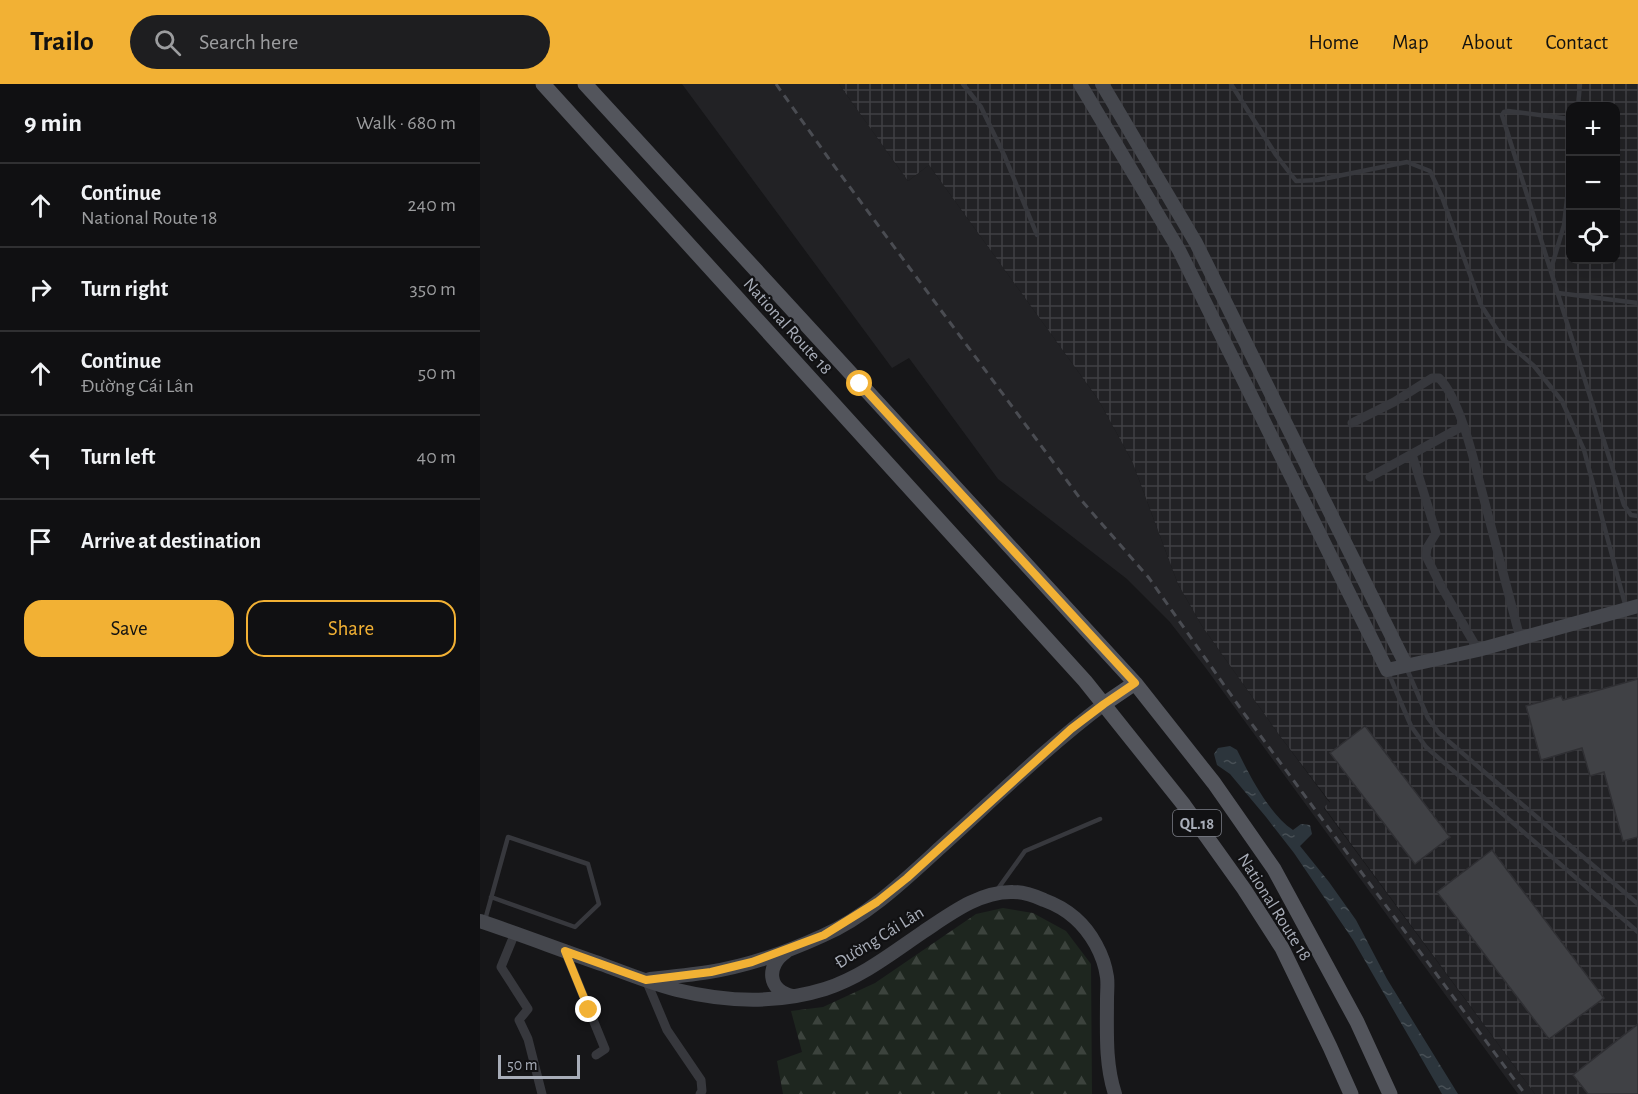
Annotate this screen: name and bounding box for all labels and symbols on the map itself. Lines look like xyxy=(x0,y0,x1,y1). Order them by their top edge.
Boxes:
street label: National Route 18 xyxy=(739,275,835,378)
route start xyxy=(846,370,872,396)
road number: QL.18 xyxy=(1173,810,1221,836)
street label: National Route 18 xyxy=(1234,851,1314,964)
street label: Đường Cái Lân xyxy=(832,903,927,972)
route end xyxy=(575,996,601,1022)
scale bar xyxy=(498,1052,580,1080)

